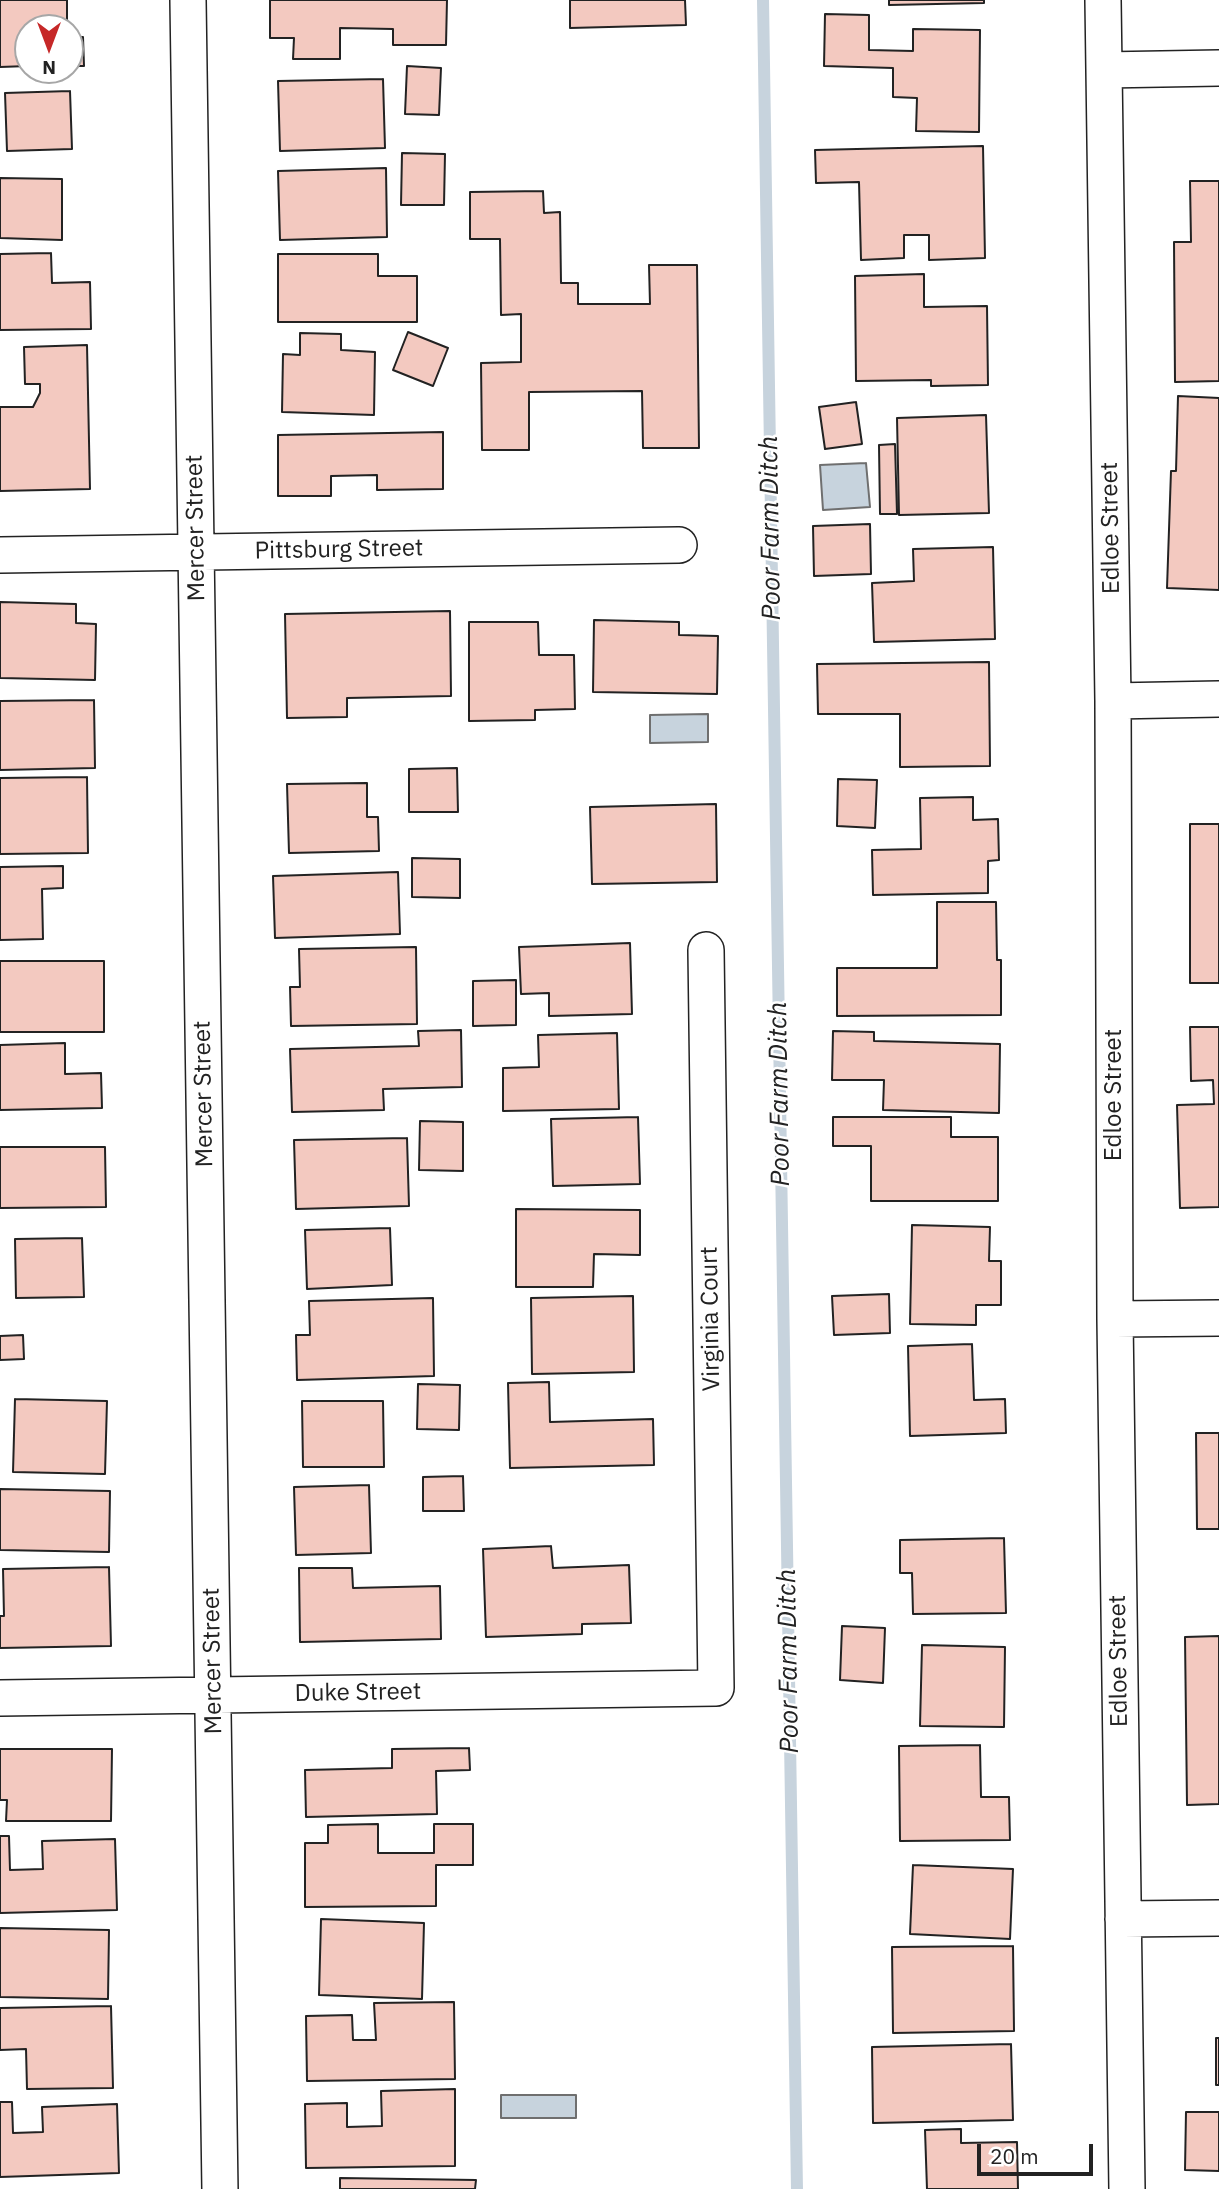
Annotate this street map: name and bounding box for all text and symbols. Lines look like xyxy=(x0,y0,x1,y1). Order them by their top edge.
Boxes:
north arrow xyxy=(14,14,84,84)
text: N xyxy=(42,56,56,80)
water label: Poor Farm Ditch xyxy=(754,435,788,621)
street label: Mercer Street xyxy=(180,454,212,602)
street label: Edloe Street xyxy=(1095,462,1127,594)
street label: Pittsburg Street xyxy=(254,534,424,566)
water label: Poor Farm Ditch xyxy=(763,1001,797,1187)
street label: Mercer Street xyxy=(188,1020,220,1168)
street label: Edloe Street xyxy=(1100,1029,1128,1161)
street label: Virginia Court xyxy=(695,1246,727,1392)
water label: Poor Farm Ditch xyxy=(772,1568,806,1754)
street label: Mercer Street xyxy=(197,1587,229,1735)
street label: Edloe Street xyxy=(1103,1595,1135,1727)
street label: Duke Street xyxy=(294,1677,422,1709)
scale bar xyxy=(981,2130,1096,2174)
text: 20 m xyxy=(990,2142,1039,2170)

